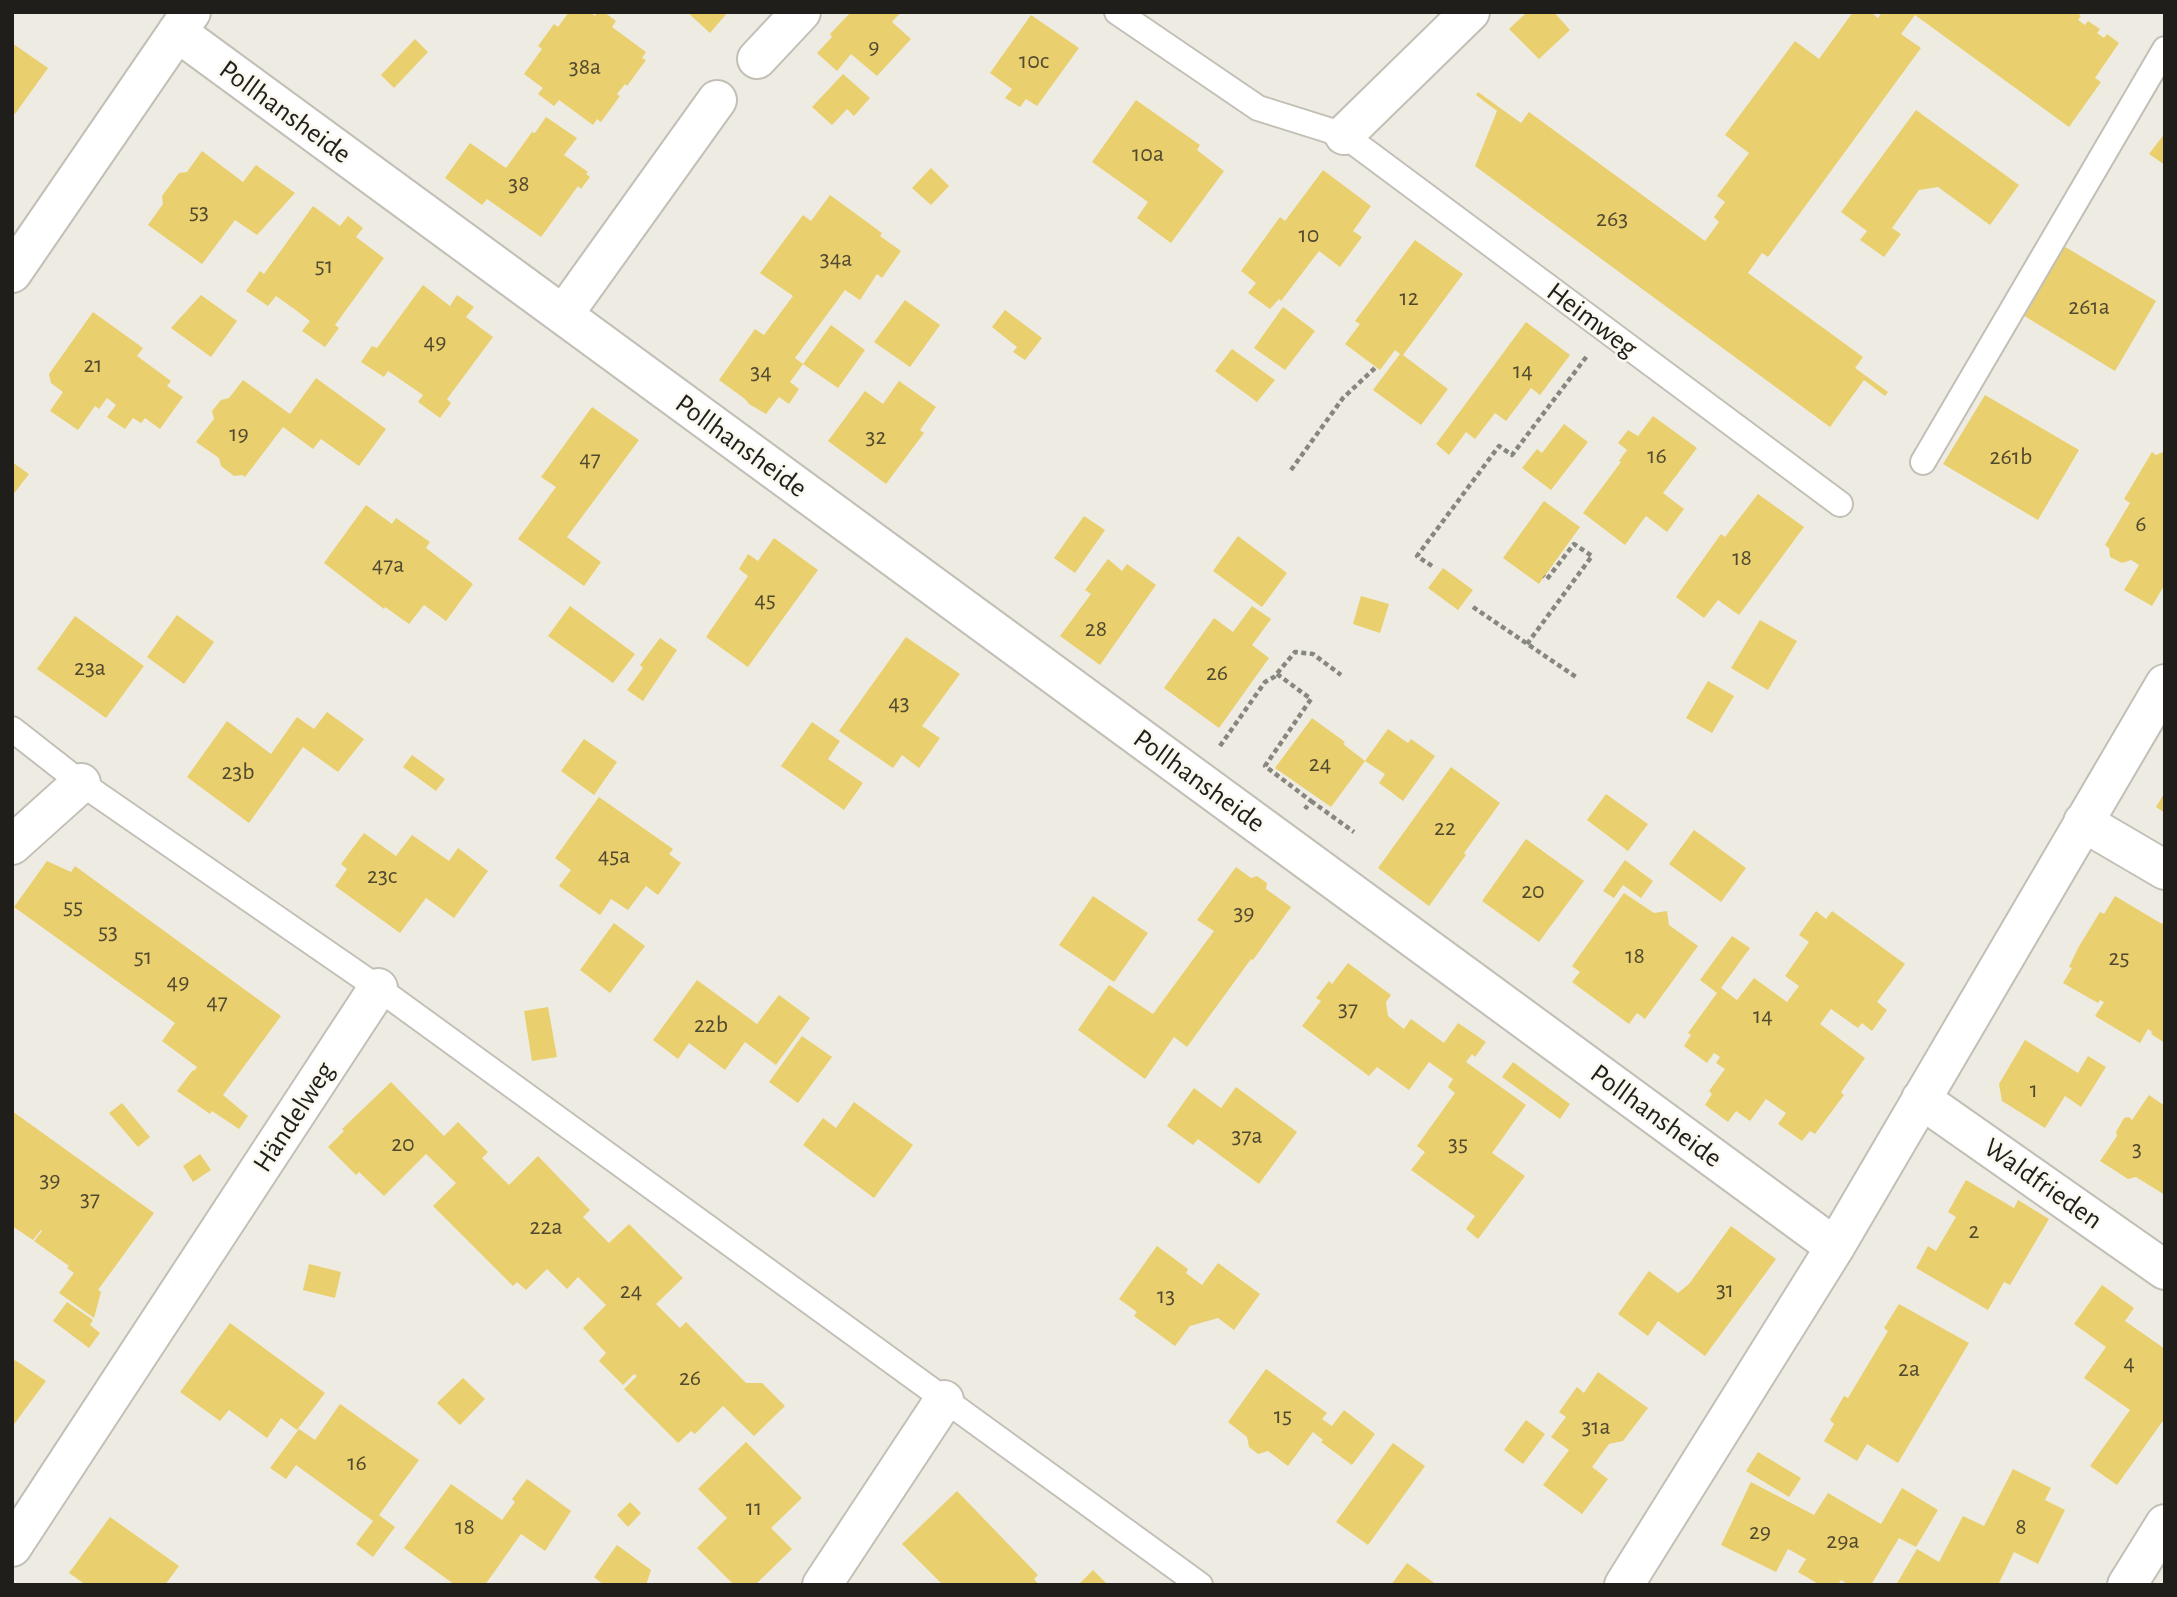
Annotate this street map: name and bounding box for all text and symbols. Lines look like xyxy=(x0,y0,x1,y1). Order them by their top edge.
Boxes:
house number: 9 xyxy=(868,33,880,61)
house number: 10c xyxy=(1019,47,1049,75)
street label: Pollhansheide xyxy=(213,53,357,171)
house number: 38a xyxy=(569,53,601,81)
house number: 10a xyxy=(1132,140,1164,168)
house number: 38 xyxy=(508,170,530,198)
house number: 53 xyxy=(189,198,209,226)
house number: 263 xyxy=(1596,205,1628,233)
house number: 10 xyxy=(1299,221,1319,249)
house number: 34a xyxy=(820,245,852,273)
house number: 51 xyxy=(315,252,333,280)
street label: Heimweg xyxy=(1540,275,1644,365)
house number: 12 xyxy=(1399,284,1419,312)
house number: 261a xyxy=(2068,293,2110,321)
house number: 49 xyxy=(424,328,446,356)
house number: 21 xyxy=(83,351,103,379)
house number: 14 xyxy=(1513,357,1533,385)
house number: 34 xyxy=(750,358,772,386)
street label: Pollhansheide xyxy=(669,387,813,505)
house number: 19 xyxy=(229,420,249,448)
house number: 32 xyxy=(866,423,886,451)
house number: 16 xyxy=(1647,442,1667,470)
house number: 261b xyxy=(1990,443,2032,471)
house number: 47 xyxy=(579,445,601,473)
house number: 6 xyxy=(2135,510,2147,538)
house number: 18 xyxy=(1732,544,1752,572)
house number: 47a xyxy=(372,551,404,579)
house number: 45 xyxy=(754,586,776,614)
house number: 28 xyxy=(1085,615,1107,643)
house number: 23a xyxy=(74,654,106,682)
house number: 26 xyxy=(1206,659,1228,687)
house number: 43 xyxy=(888,689,910,717)
street label: Pollhansheide xyxy=(1127,722,1271,840)
house number: 24 xyxy=(1309,750,1331,778)
house number: 23b xyxy=(221,758,255,786)
house number: 22 xyxy=(1434,814,1456,842)
house number: 45a xyxy=(598,842,630,870)
house number: 23c xyxy=(367,862,397,890)
house number: 20 xyxy=(1521,877,1545,905)
house number: 55 xyxy=(63,893,83,921)
house number: 39 xyxy=(1233,899,1255,927)
house number: 53 xyxy=(98,918,118,946)
house number: 18 xyxy=(1625,942,1645,970)
house number: 51 xyxy=(134,943,152,971)
house number: 25 xyxy=(2109,944,2129,972)
house number: 49 xyxy=(167,968,189,996)
house number: 47 xyxy=(206,988,228,1016)
house number: 37 xyxy=(1338,995,1358,1023)
house number: 14 xyxy=(1753,1002,1773,1030)
house number: 22b xyxy=(694,1011,728,1039)
street label: Händelweg xyxy=(246,1056,342,1178)
street label: Pollhansheide xyxy=(1584,1057,1728,1175)
house number: 1 xyxy=(2030,1076,2038,1104)
house number: 37a xyxy=(1232,1122,1262,1150)
house number: 20 xyxy=(391,1130,415,1158)
house number: 35 xyxy=(1448,1130,1468,1158)
street label: Waldfrieden xyxy=(1977,1131,2109,1237)
house number: 3 xyxy=(2132,1135,2142,1163)
house number: 39 xyxy=(39,1166,61,1194)
house number: 37 xyxy=(80,1185,100,1213)
house number: 22a xyxy=(530,1213,562,1241)
house number: 2 xyxy=(1969,1217,1979,1245)
house number: 31 xyxy=(1716,1276,1734,1304)
house number: 24 xyxy=(620,1277,642,1305)
house number: 13 xyxy=(1157,1282,1175,1310)
house number: 4 xyxy=(2123,1349,2135,1377)
house number: 2a xyxy=(1898,1355,1920,1383)
house number: 26 xyxy=(679,1364,701,1392)
house number: 15 xyxy=(1274,1402,1292,1430)
house number: 31a xyxy=(1581,1413,1611,1441)
house number: 16 xyxy=(347,1449,367,1477)
house number: 11 xyxy=(746,1494,762,1522)
house number: 18 xyxy=(455,1513,475,1541)
house number: 8 xyxy=(2015,1513,2027,1541)
house number: 29 xyxy=(1749,1518,1771,1546)
house number: 29a xyxy=(1826,1527,1860,1555)

